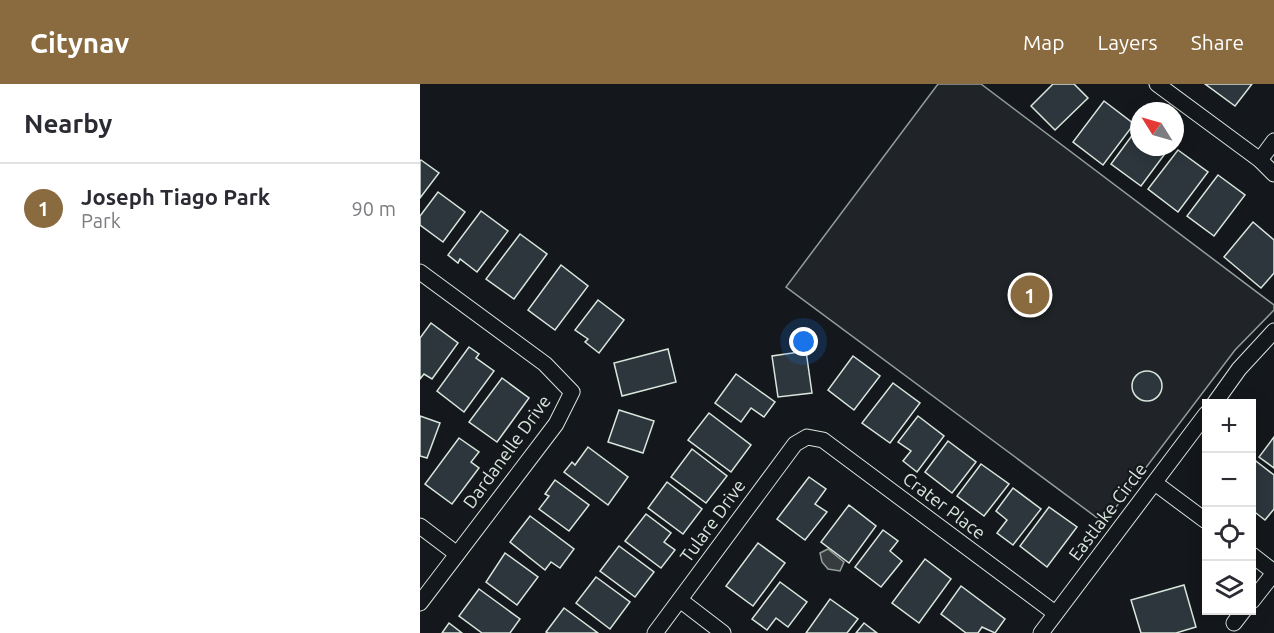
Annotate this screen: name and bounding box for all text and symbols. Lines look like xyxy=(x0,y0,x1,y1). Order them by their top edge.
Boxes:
text: Citynav xyxy=(30,27,129,58)
text: Map xyxy=(1023,30,1064,54)
text: Layers xyxy=(1097,30,1158,54)
text: Share xyxy=(1191,30,1244,54)
north arrow xyxy=(1130,102,1184,156)
text: Nearby xyxy=(24,109,112,138)
text: Joseph Tiago Park xyxy=(81,184,270,209)
text: 1 xyxy=(38,197,49,220)
text: 90 m xyxy=(352,197,396,220)
text: Park xyxy=(81,209,121,232)
pin: 1 xyxy=(1010,272,1050,318)
your location xyxy=(789,327,818,356)
street label: Dardanelle Drive xyxy=(458,391,554,512)
map controls xyxy=(1202,399,1256,615)
button: + xyxy=(1202,399,1256,453)
button: − xyxy=(1202,453,1256,507)
street label: Eastlake Circle xyxy=(1064,459,1150,564)
street label: Crater Place xyxy=(899,468,990,543)
street label: Tulare Drive xyxy=(676,475,749,566)
button: locate xyxy=(1202,507,1256,561)
button: layers xyxy=(1202,561,1256,615)

